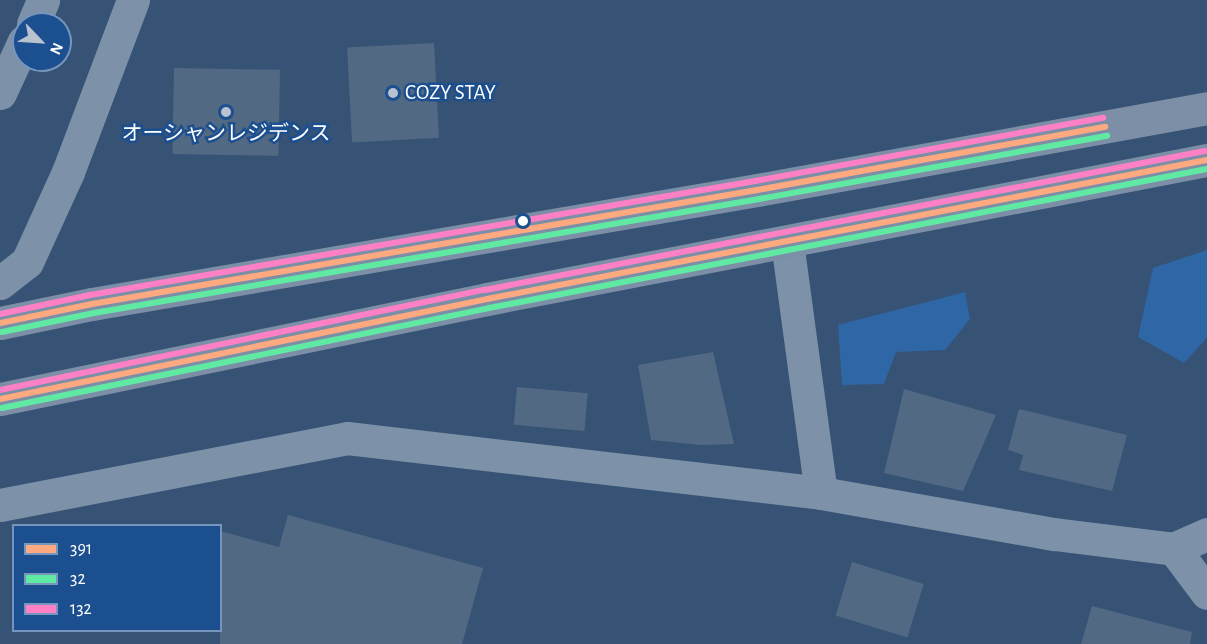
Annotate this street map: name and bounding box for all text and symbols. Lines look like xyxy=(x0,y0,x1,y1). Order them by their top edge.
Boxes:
north arrow xyxy=(12,12,72,72)
text: N xyxy=(47,40,66,57)
place label: COZY STAY xyxy=(405,80,496,106)
marker: COZY STAY xyxy=(386,86,400,100)
marker: オーシャンレジデンス xyxy=(219,105,233,119)
place label: オーシャンレジデンス xyxy=(121,121,331,147)
unlabelled marker xyxy=(517,215,529,227)
legend xyxy=(12,524,222,632)
text: 391 xyxy=(70,540,92,558)
text: 32 xyxy=(70,570,86,588)
text: 132 xyxy=(70,600,92,618)

